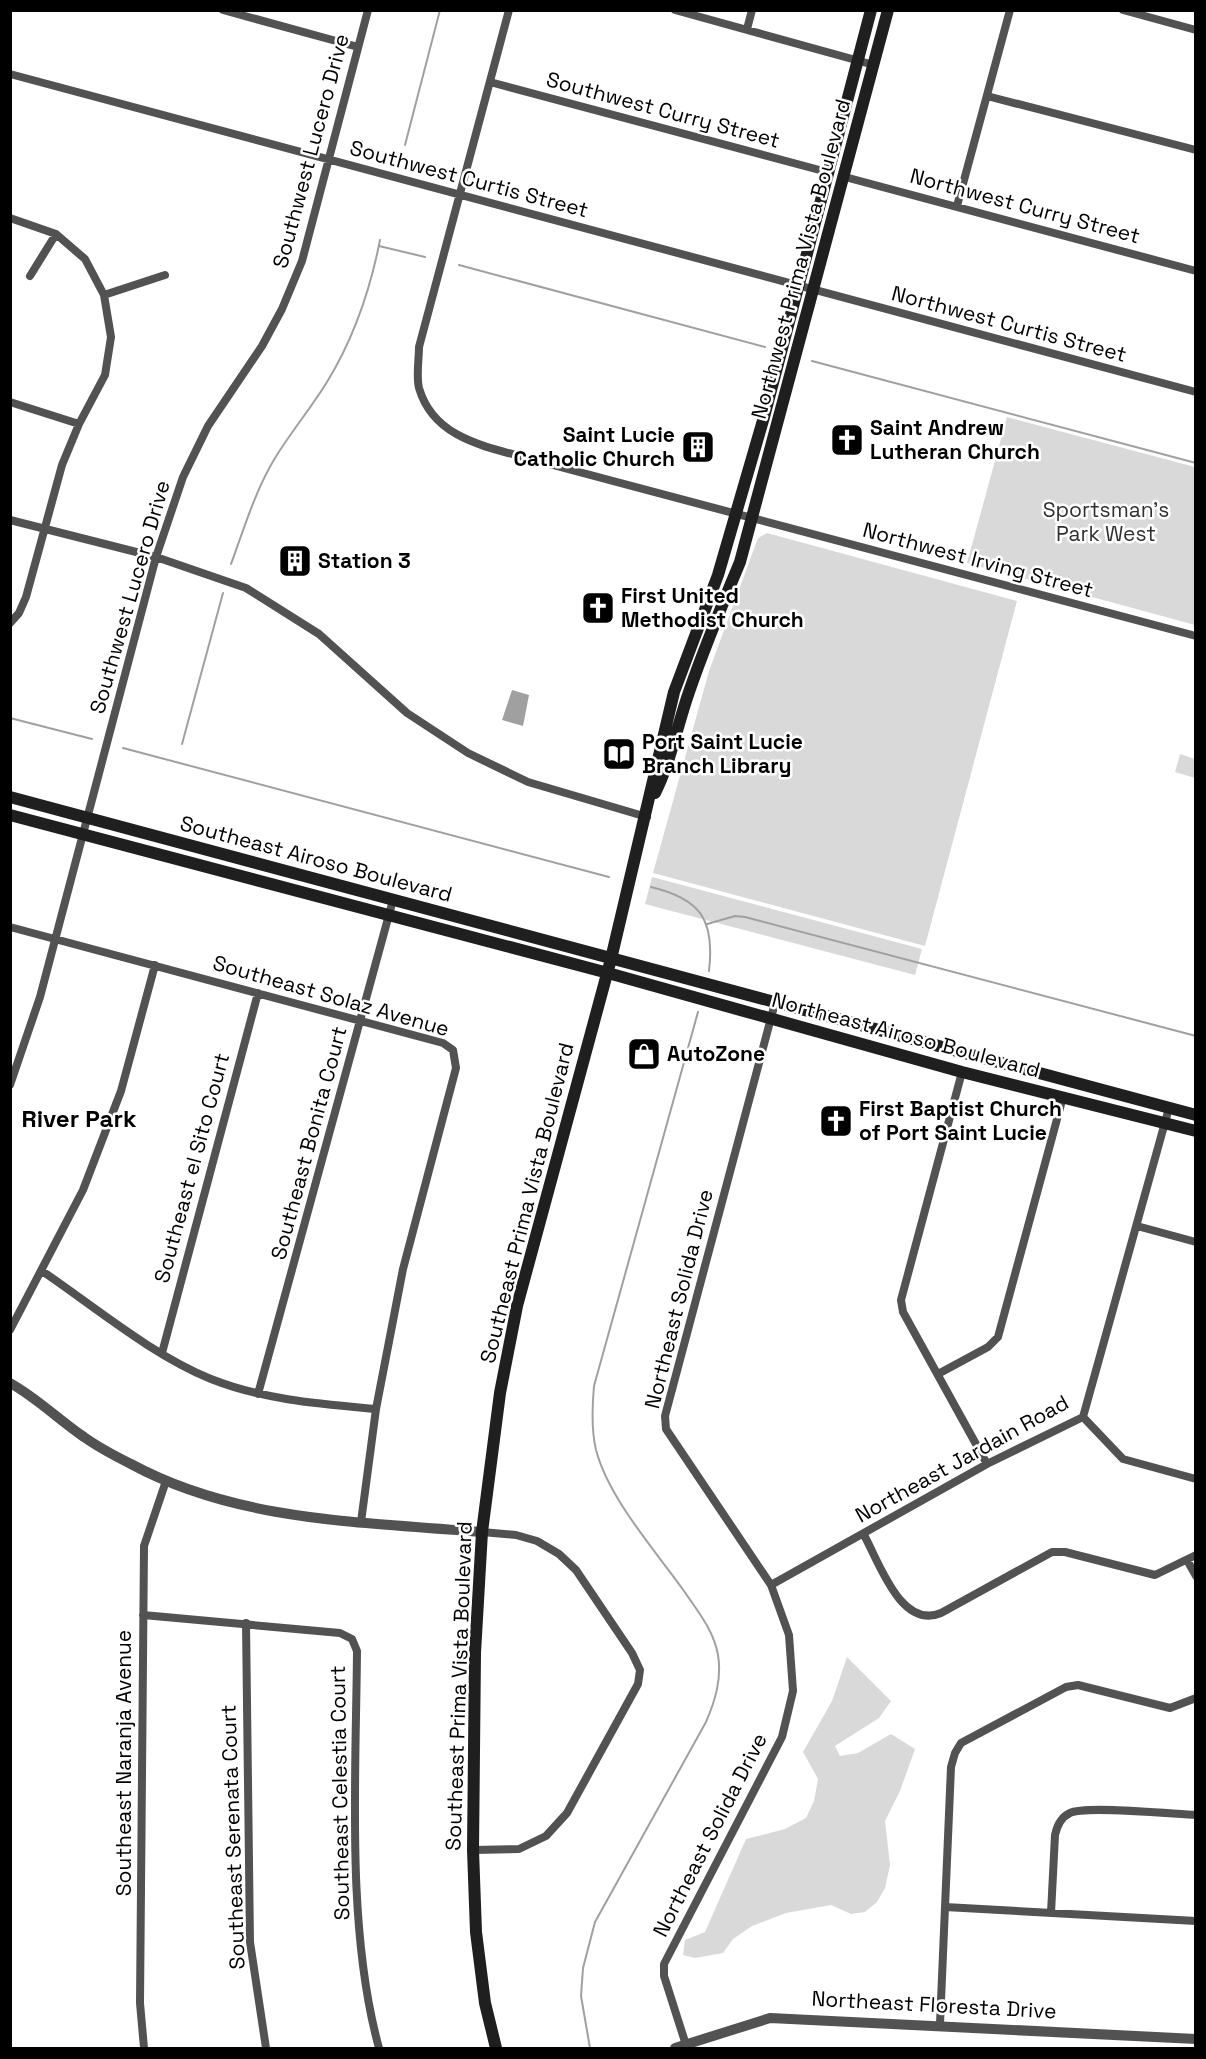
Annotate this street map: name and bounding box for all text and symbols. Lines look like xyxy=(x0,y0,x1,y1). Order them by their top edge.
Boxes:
street label: Southwest Lucero Drive xyxy=(266,31,355,271)
street label: Southwest Curry Street xyxy=(543,65,783,154)
street label: Northwest Prima Vista Boulevard xyxy=(745,96,856,422)
street label: Southwest Curtis Street xyxy=(347,134,591,223)
street label: Northwest Curry Street xyxy=(907,162,1143,249)
street label: Northwest Curtis Street xyxy=(889,279,1129,368)
place label: Saint Andrew Lutheran Church xyxy=(870,414,1040,465)
place label: Saint Lucie Catholic Church xyxy=(514,421,675,472)
church icon: Saint Andrew Lutheran Church xyxy=(829,422,865,458)
building icon: Saint Lucie Catholic Church xyxy=(680,429,716,465)
street label: Southwest Lucero Drive xyxy=(83,477,176,717)
park label: Sportsman's Park West xyxy=(1043,496,1169,547)
street label: Northwest Irving Street xyxy=(860,516,1096,603)
building icon: Station 3 xyxy=(277,543,313,579)
place label: Station 3 xyxy=(318,547,411,574)
place label: First United Methodist Church xyxy=(621,582,804,633)
church icon: First United Methodist Church xyxy=(580,590,616,626)
place label: Port Saint Lucie Branch Library xyxy=(642,728,803,779)
library icon: Port Saint Lucie Branch Library xyxy=(601,736,637,772)
street label: Southeast Airoso Boulevard xyxy=(177,809,455,908)
street label: Southeast Solaz Avenue xyxy=(210,949,453,1042)
street label: Northeast Airoso Boulevard xyxy=(769,986,1043,1083)
street label: Southeast Bonita Court xyxy=(264,1023,353,1262)
shop icon: AutoZone xyxy=(626,1036,662,1072)
street label: Southeast Prima Vista Boulevard xyxy=(474,1040,579,1366)
place label: AutoZone xyxy=(667,1040,765,1067)
street label: Southeast el Sito Court xyxy=(148,1050,235,1286)
place label: First Baptist Church of Port Saint Lucie xyxy=(859,1095,1062,1146)
district label: River Park xyxy=(22,1103,137,1134)
church icon: First Baptist Church of Port Saint Lucie xyxy=(818,1103,854,1139)
street label: Northeast Solida Drive xyxy=(638,1186,719,1411)
street label: Northeast Jardain Road xyxy=(850,1389,1073,1528)
street label: Southeast Prima Vista Boulevard xyxy=(439,1521,478,1851)
street label: Southeast Naranja Avenue xyxy=(110,1630,137,1896)
street label: Southeast Celestia Court xyxy=(324,1665,355,1921)
street label: Southeast Serenata Court xyxy=(214,1704,251,1970)
street label: Northeast Solida Drive xyxy=(646,1728,773,1941)
street label: Northeast Floresta Drive xyxy=(811,1985,1057,2024)

